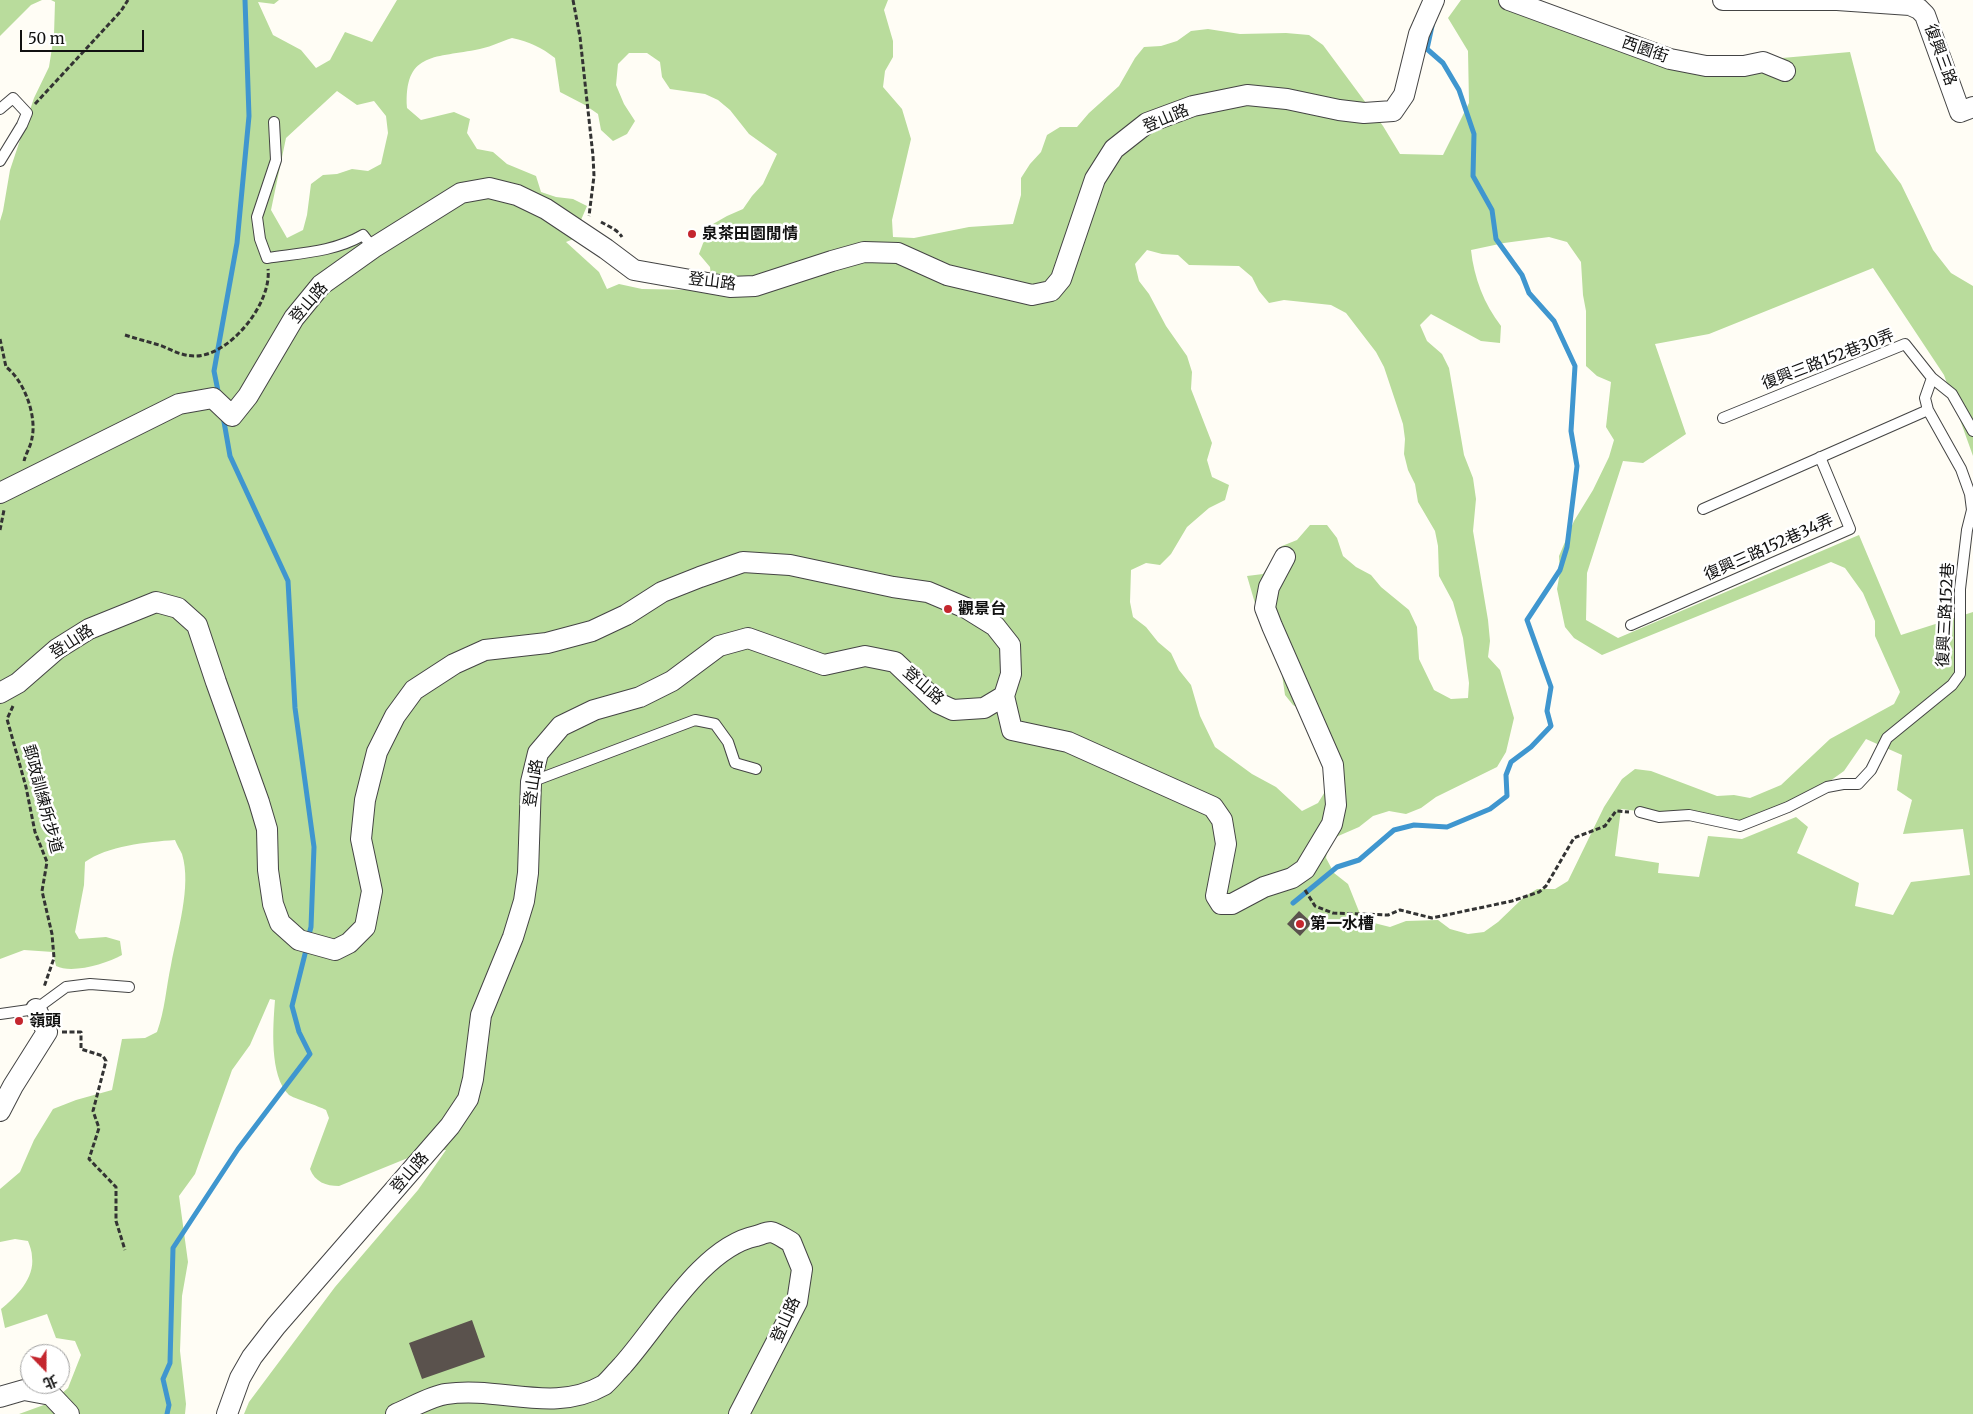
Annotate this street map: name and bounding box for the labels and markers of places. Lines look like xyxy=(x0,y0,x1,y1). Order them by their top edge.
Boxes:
place label: 泉茶田園閒情 xyxy=(702,224,798,244)
marker: 泉茶田園閒情 xyxy=(686,228,698,240)
place label: 觀景台 xyxy=(958,599,1006,619)
marker: 觀景台 xyxy=(942,603,954,615)
place label: 第一水槽 xyxy=(1310,914,1374,934)
marker: 第一水槽 xyxy=(1294,918,1306,930)
place label: 嶺頭 xyxy=(29,1011,61,1031)
marker: 嶺頭 xyxy=(13,1015,25,1027)

